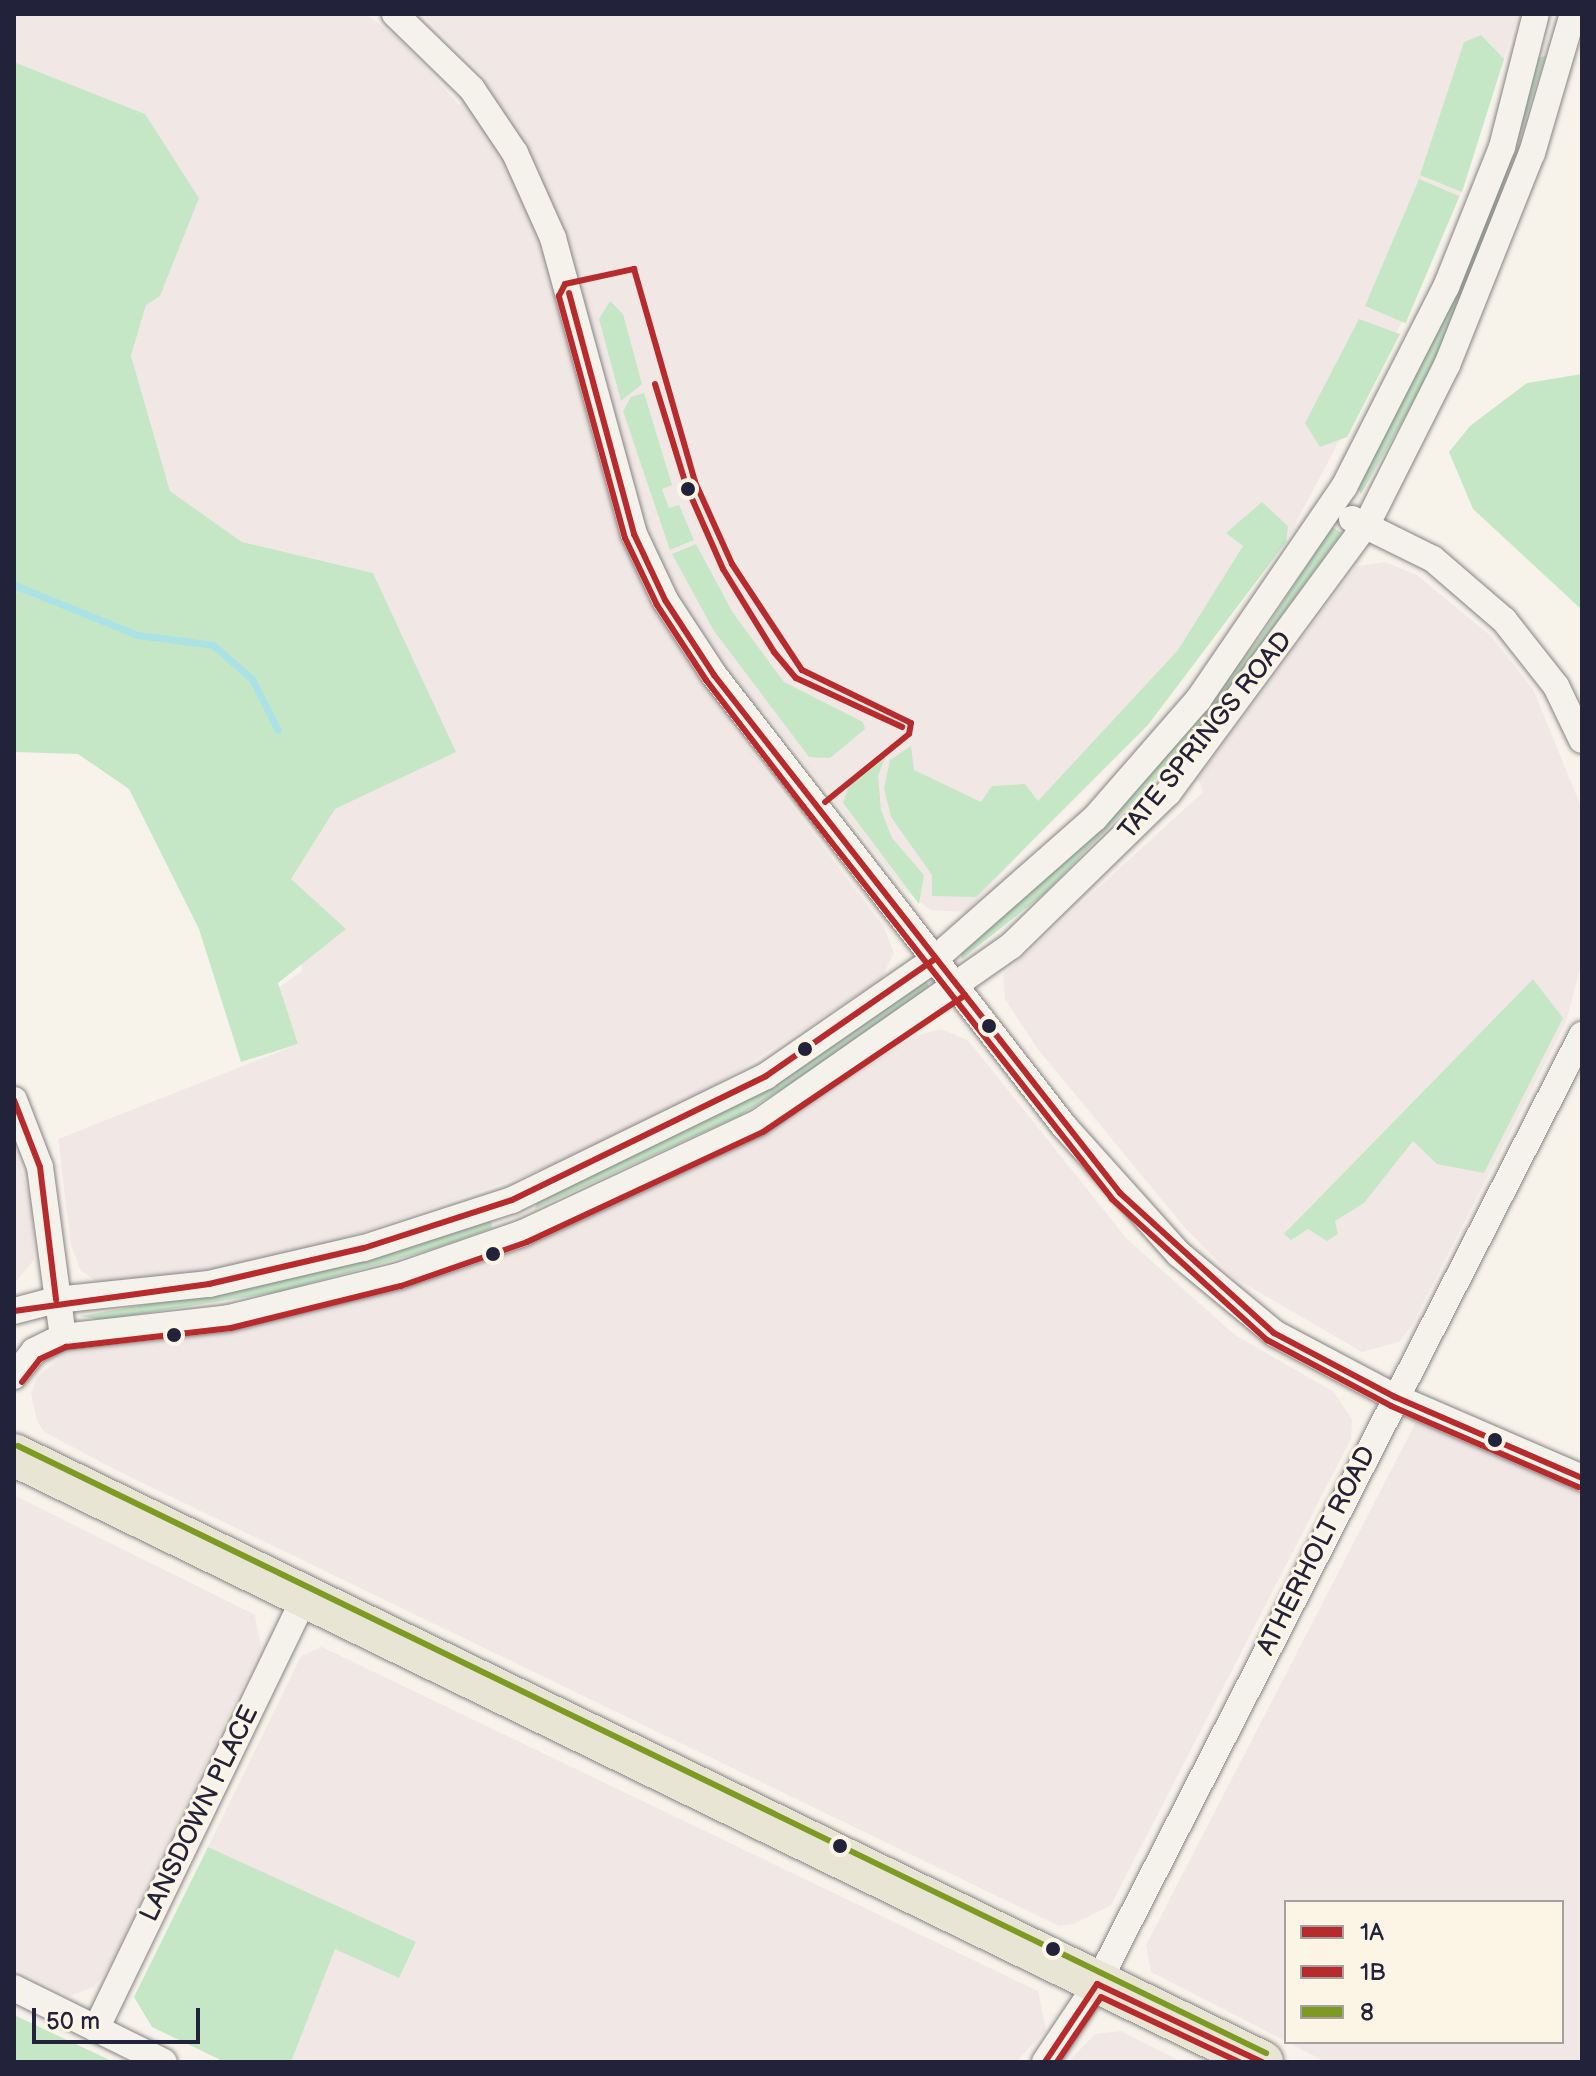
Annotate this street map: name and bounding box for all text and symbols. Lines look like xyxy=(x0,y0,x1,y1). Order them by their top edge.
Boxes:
unlabelled marker xyxy=(680,481,696,497)
street label: TATE SPRINGS ROAD xyxy=(1112,626,1300,846)
unlabelled marker xyxy=(981,1018,997,1034)
unlabelled marker xyxy=(797,1041,813,1057)
unlabelled marker xyxy=(485,1246,501,1262)
unlabelled marker xyxy=(166,1327,182,1343)
unlabelled marker xyxy=(1487,1432,1503,1448)
street label: ATHERHOLT ROAD xyxy=(1251,1441,1383,1661)
street label: LANSDOWN PLACE xyxy=(134,1701,266,1927)
unlabelled marker xyxy=(832,1838,848,1854)
legend xyxy=(1284,1900,1564,2044)
text: 1A xyxy=(1360,1918,1384,1947)
unlabelled marker xyxy=(1045,1941,1061,1957)
text: 1B xyxy=(1360,1958,1386,1987)
scale bar xyxy=(36,1992,204,2042)
text: 8 xyxy=(1360,1998,1374,2027)
text: 50 m xyxy=(46,2007,100,2036)

